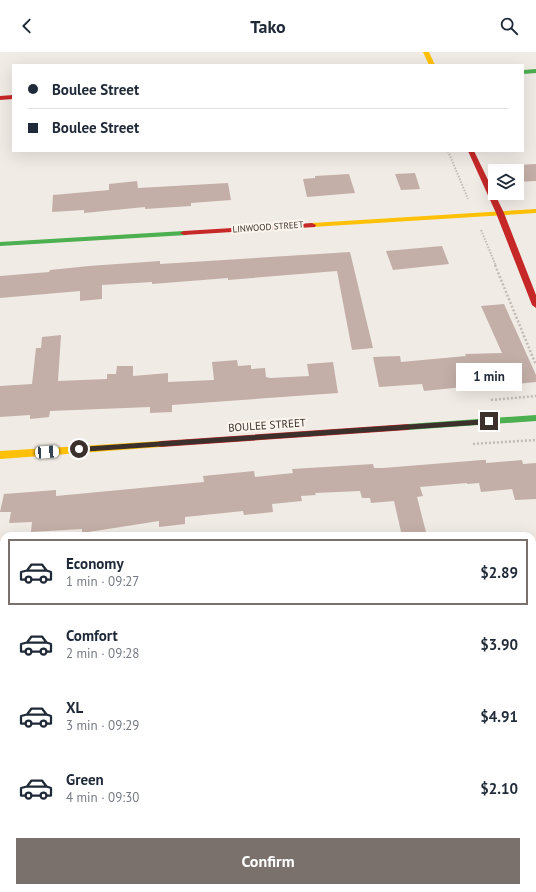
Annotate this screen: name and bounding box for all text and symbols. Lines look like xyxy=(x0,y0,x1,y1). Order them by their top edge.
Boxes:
icon: back xyxy=(16,15,38,37)
text: Tako xyxy=(250,15,286,38)
icon: search xyxy=(498,15,520,37)
text: Boulee Street xyxy=(52,80,139,99)
text: Boulee Street xyxy=(52,118,139,137)
map controls xyxy=(488,164,524,200)
button: layers xyxy=(488,164,524,200)
street label: LINWOOD STREET xyxy=(232,219,304,234)
callout: 1 min xyxy=(456,363,522,391)
text: 1 min xyxy=(473,368,505,385)
route end xyxy=(480,412,498,430)
street label: BOULEE STREET xyxy=(228,415,306,435)
route start xyxy=(70,440,88,458)
car xyxy=(35,445,59,459)
icon: car xyxy=(18,554,54,590)
text: Economy xyxy=(66,554,124,573)
text: $2.89 xyxy=(480,563,518,582)
text: 1 min · 09:27 xyxy=(66,573,139,590)
icon: car xyxy=(18,626,54,662)
text: Comfort xyxy=(66,626,118,645)
text: $3.90 xyxy=(480,635,518,654)
text: 2 min · 09:28 xyxy=(66,645,139,662)
icon: car xyxy=(18,698,54,734)
text: XL xyxy=(66,698,83,717)
text: $4.91 xyxy=(480,707,518,726)
text: 3 min · 09:29 xyxy=(66,717,139,734)
icon: car xyxy=(18,770,54,806)
text: Green xyxy=(66,770,104,789)
text: $2.10 xyxy=(480,779,518,798)
text: 4 min · 09:30 xyxy=(66,789,139,806)
button: Confirm xyxy=(16,838,520,884)

